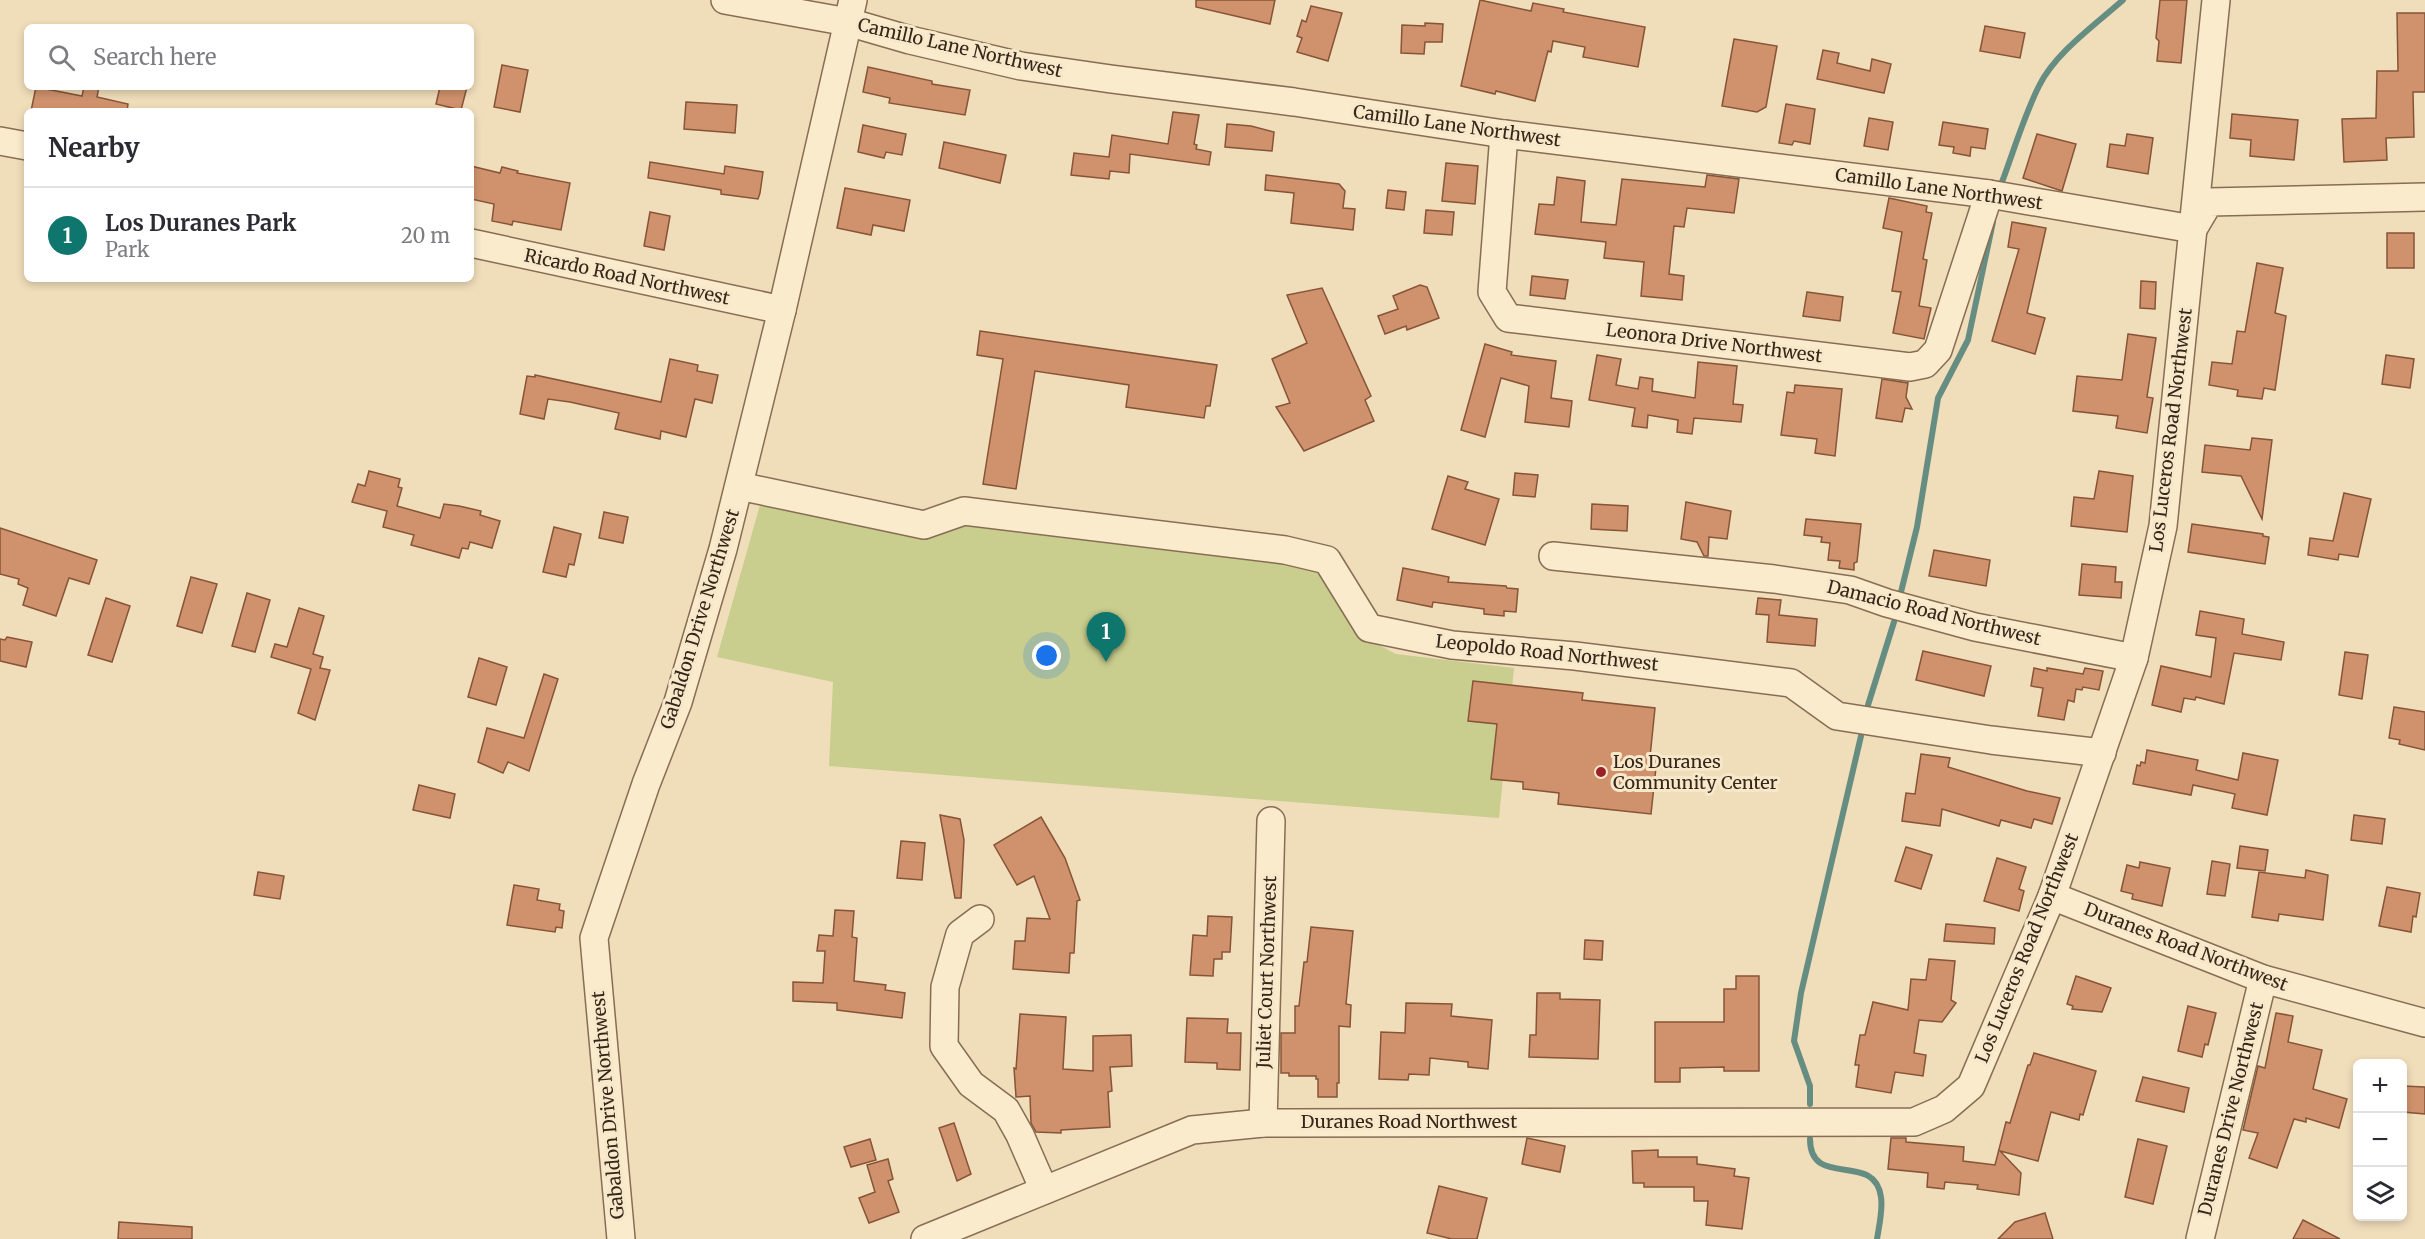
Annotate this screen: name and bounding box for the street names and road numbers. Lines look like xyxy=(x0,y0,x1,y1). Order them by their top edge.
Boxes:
street label: Camillo Lane Northwest xyxy=(856,13,1065,82)
street label: Camillo Lane Northwest xyxy=(1352,100,1562,151)
street label: Camillo Lane Northwest xyxy=(1834,163,2044,214)
street label: Ricardo Road Northwest xyxy=(522,243,732,310)
street label: Los Luceros Road Northwest xyxy=(2144,307,2197,553)
street label: Leonora Drive Northwest xyxy=(1604,318,1824,367)
street label: Gabaldon Drive Northwest xyxy=(655,506,744,732)
street label: Damacio Road Northwest xyxy=(1825,575,2043,650)
street label: Leopoldo Road Northwest xyxy=(1434,629,1660,676)
street label: Los Luceros Road Northwest xyxy=(1970,830,2083,1066)
street label: Juliet Court Northwest xyxy=(1252,875,1281,1070)
street label: Duranes Road Northwest xyxy=(2081,897,2291,996)
street label: Gabaldon Drive Northwest xyxy=(586,990,629,1220)
street label: Duranes Drive Northwest xyxy=(2193,1000,2268,1218)
street label: Duranes Road Northwest xyxy=(1301,1110,1517,1133)

